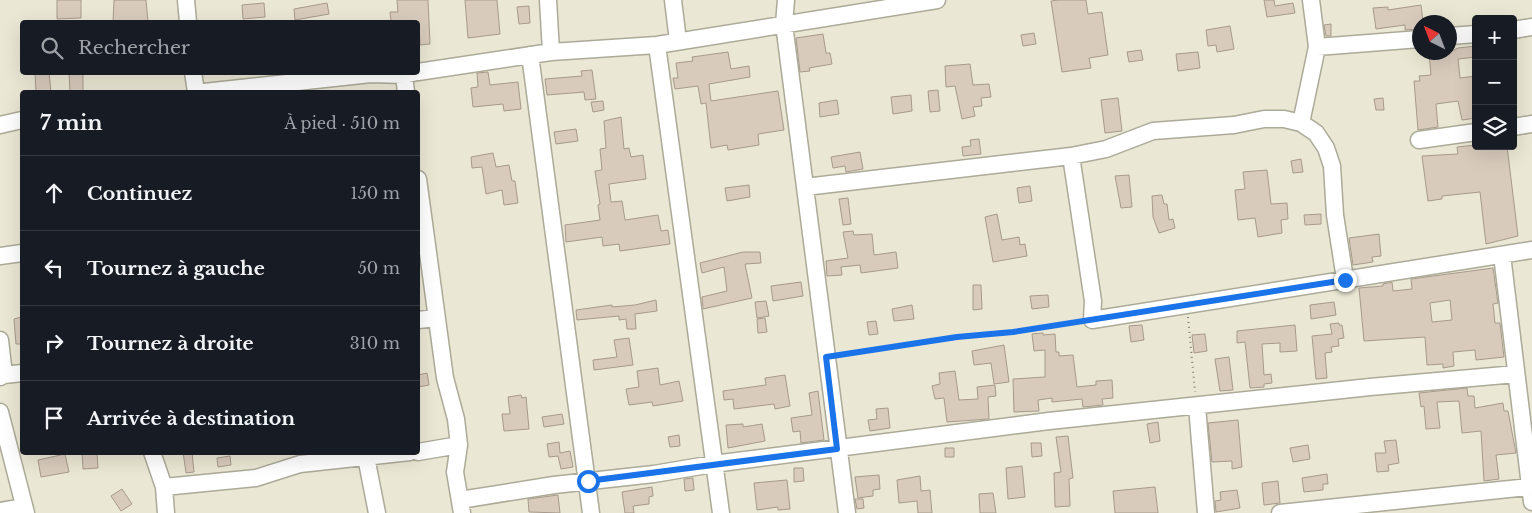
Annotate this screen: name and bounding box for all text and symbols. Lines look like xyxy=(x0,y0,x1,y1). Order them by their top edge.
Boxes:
north arrow xyxy=(1412,15,1457,60)
map controls xyxy=(1472,15,1517,150)
button: + xyxy=(1472,15,1517,60)
search box xyxy=(20,20,420,75)
icon: search xyxy=(38,34,66,62)
text: Rechercher xyxy=(78,36,190,59)
button: − xyxy=(1472,60,1517,105)
button: layers xyxy=(1472,105,1517,150)
text: 7 min xyxy=(40,110,103,136)
text: À pied · 510 m xyxy=(284,113,400,133)
icon: ahead xyxy=(40,179,68,207)
text: Continuez xyxy=(87,182,192,205)
text: 150 m xyxy=(351,183,400,203)
icon: left xyxy=(40,254,68,282)
text: Tournez à gauche xyxy=(87,257,265,280)
text: 50 m xyxy=(358,258,400,278)
route end xyxy=(1334,269,1357,292)
icon: right xyxy=(40,329,68,357)
text: Tournez à droite xyxy=(87,332,254,355)
text: 310 m xyxy=(350,333,400,353)
icon: arrive xyxy=(40,404,68,432)
text: Arrivée à destination xyxy=(87,407,295,430)
route start xyxy=(577,470,600,493)

